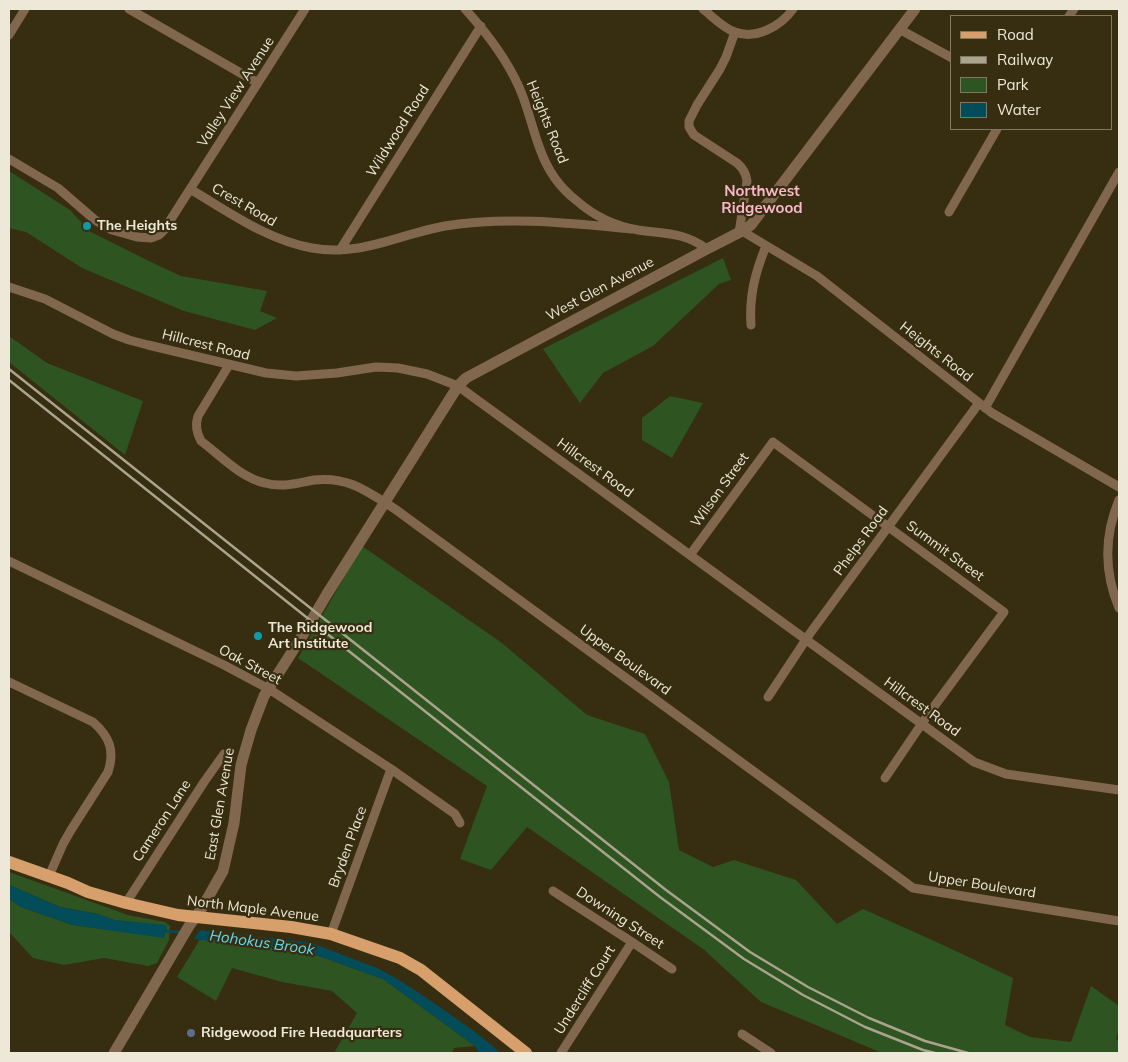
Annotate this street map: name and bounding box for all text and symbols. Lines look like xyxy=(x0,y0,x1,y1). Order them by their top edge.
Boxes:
legend xyxy=(950,15,1113,130)
text: Road xyxy=(997,25,1034,44)
street label: Valley View Avenue xyxy=(194,34,278,150)
text: Railway xyxy=(997,50,1053,69)
text: Park xyxy=(997,75,1029,94)
street label: Heights Road xyxy=(523,78,571,166)
street label: Wildwood Road xyxy=(363,82,433,180)
text: Water xyxy=(997,100,1041,119)
street label: Crest Road xyxy=(209,180,279,230)
district label: Northwest Ridgewood xyxy=(721,182,803,217)
place label: The Heights xyxy=(97,218,177,234)
marker: The Heights xyxy=(81,220,93,232)
street label: West Glen Avenue xyxy=(543,254,657,324)
street label: Heights Road xyxy=(896,318,976,386)
street label: Hillcrest Road xyxy=(160,326,252,364)
street label: Hillcrest Road xyxy=(554,435,636,501)
street label: Wilson Street xyxy=(687,450,753,530)
street label: Phelps Road xyxy=(830,503,892,579)
street label: Summit Street xyxy=(903,517,987,585)
place label: The Ridgewood Art Institute xyxy=(268,620,373,652)
street label: Upper Boulevard xyxy=(576,621,674,699)
marker: The Ridgewood Art Institute xyxy=(252,630,264,642)
street label: Oak Street xyxy=(216,641,284,689)
street label: Hillcrest Road xyxy=(881,674,963,740)
street label: East Glen Avenue xyxy=(202,747,238,861)
street label: Cameron Lane xyxy=(129,777,195,865)
street label: Bryden Place xyxy=(325,804,371,890)
street label: Upper Boulevard xyxy=(927,868,1037,902)
street label: Downing Street xyxy=(573,883,667,953)
street label: North Maple Avenue xyxy=(186,893,320,925)
water label: Hohokus Brook xyxy=(208,927,316,959)
street label: Undercliff Court xyxy=(551,943,619,1037)
place label: Ridgewood Fire Headquarters xyxy=(201,1025,402,1041)
marker: Ridgewood Fire Headquarters xyxy=(185,1027,197,1039)

